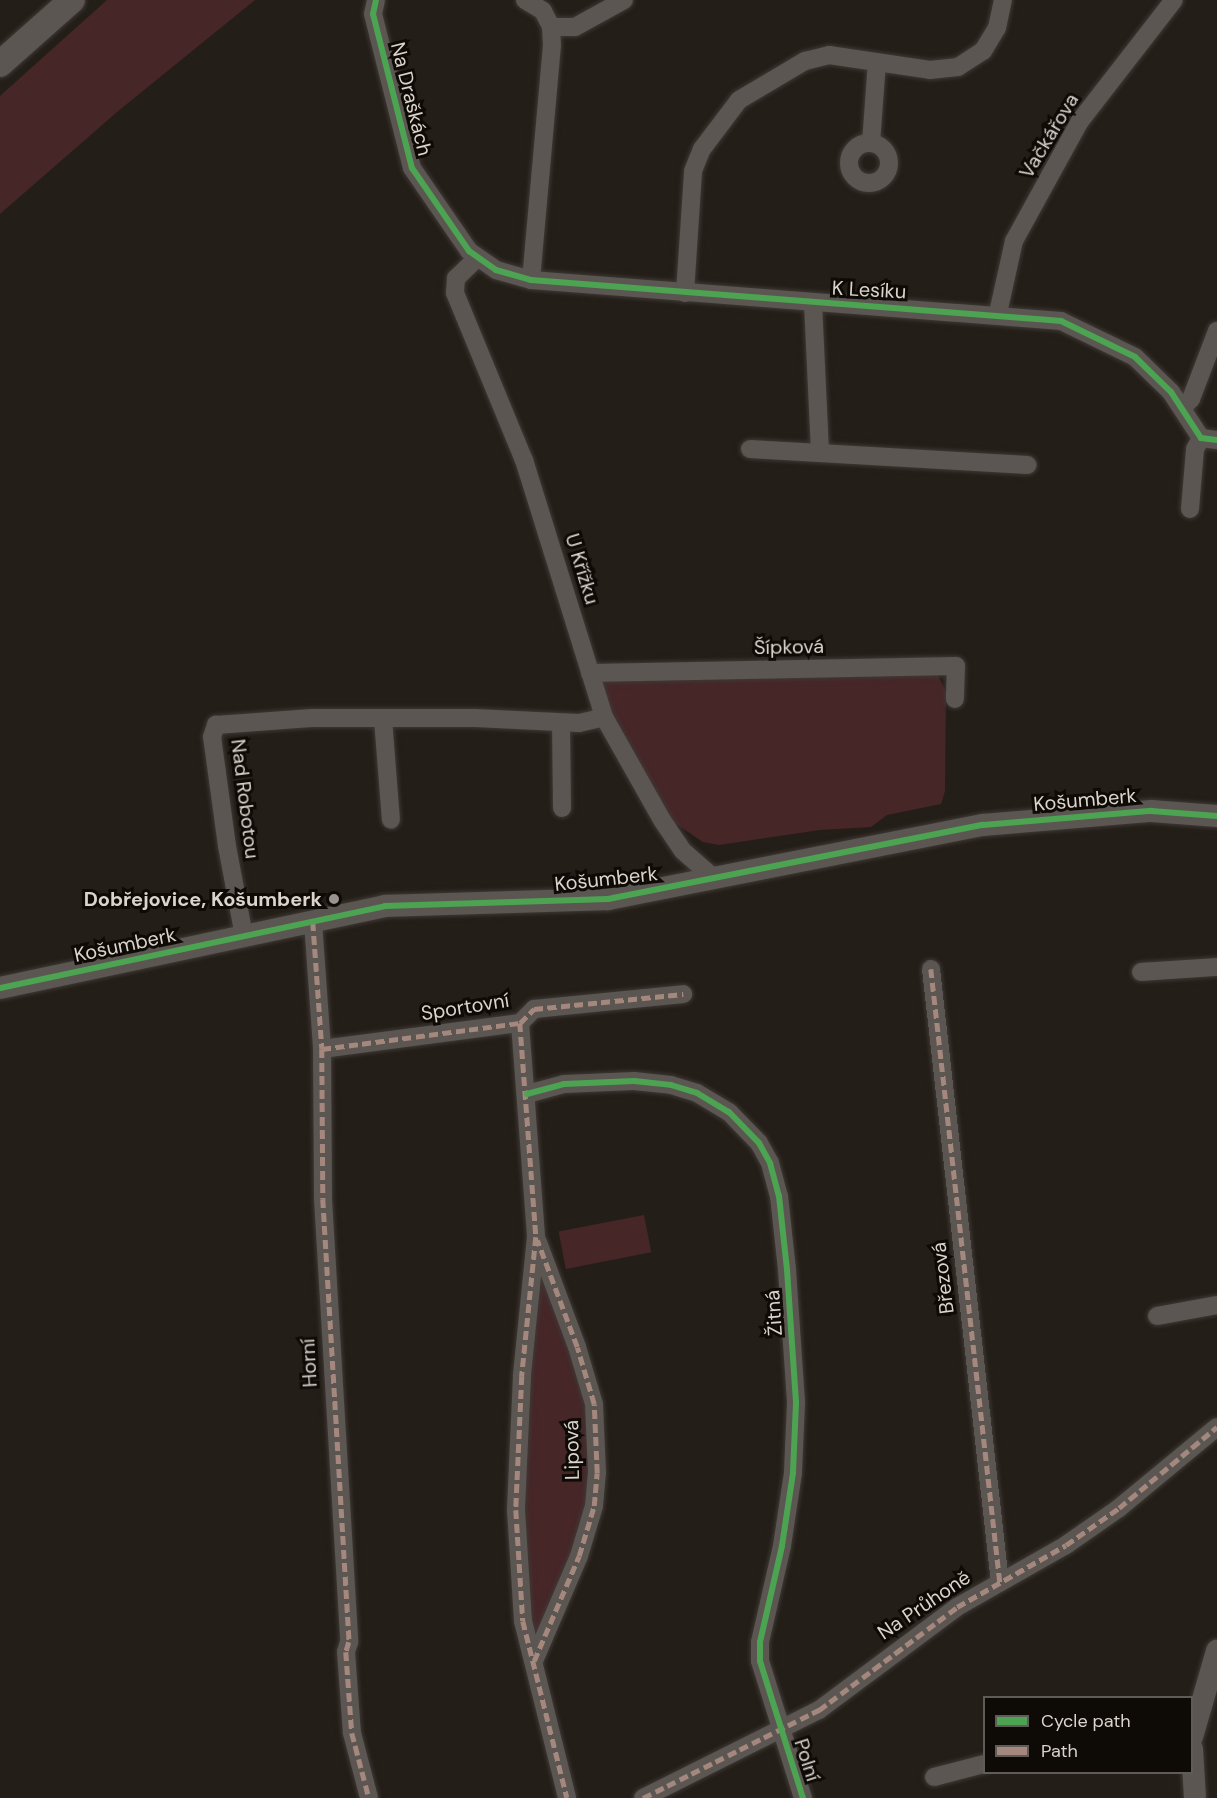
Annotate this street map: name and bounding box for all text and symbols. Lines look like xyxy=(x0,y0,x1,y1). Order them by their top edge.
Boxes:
street label: Na Draškách xyxy=(385,40,437,158)
street label: Vačkářova xyxy=(1014,89,1084,183)
street label: K Lesíku xyxy=(831,276,907,304)
street label: U Křížku xyxy=(560,531,604,607)
street label: Šípková xyxy=(754,634,824,660)
street label: Nad Robotou xyxy=(226,738,264,860)
street label: Košumberk xyxy=(1032,784,1138,816)
street label: Košumberk xyxy=(553,862,659,896)
place label: Dobřejovice, Košumberk xyxy=(84,887,322,911)
marker: Dobřejovice, Košumberk xyxy=(327,892,341,906)
street label: Košumberk xyxy=(72,922,178,968)
street label: Sportovní xyxy=(419,988,511,1026)
street label: Březová xyxy=(927,1241,959,1315)
street label: Žitná xyxy=(760,1289,788,1337)
street label: Horní xyxy=(296,1338,322,1388)
street label: Lipová xyxy=(559,1420,585,1480)
street label: Na Průhoně xyxy=(873,1565,975,1645)
legend xyxy=(983,1696,1193,1774)
text: Cycle path xyxy=(1041,1709,1131,1733)
street label: Polní xyxy=(789,1736,825,1784)
text: Path xyxy=(1041,1739,1078,1763)

